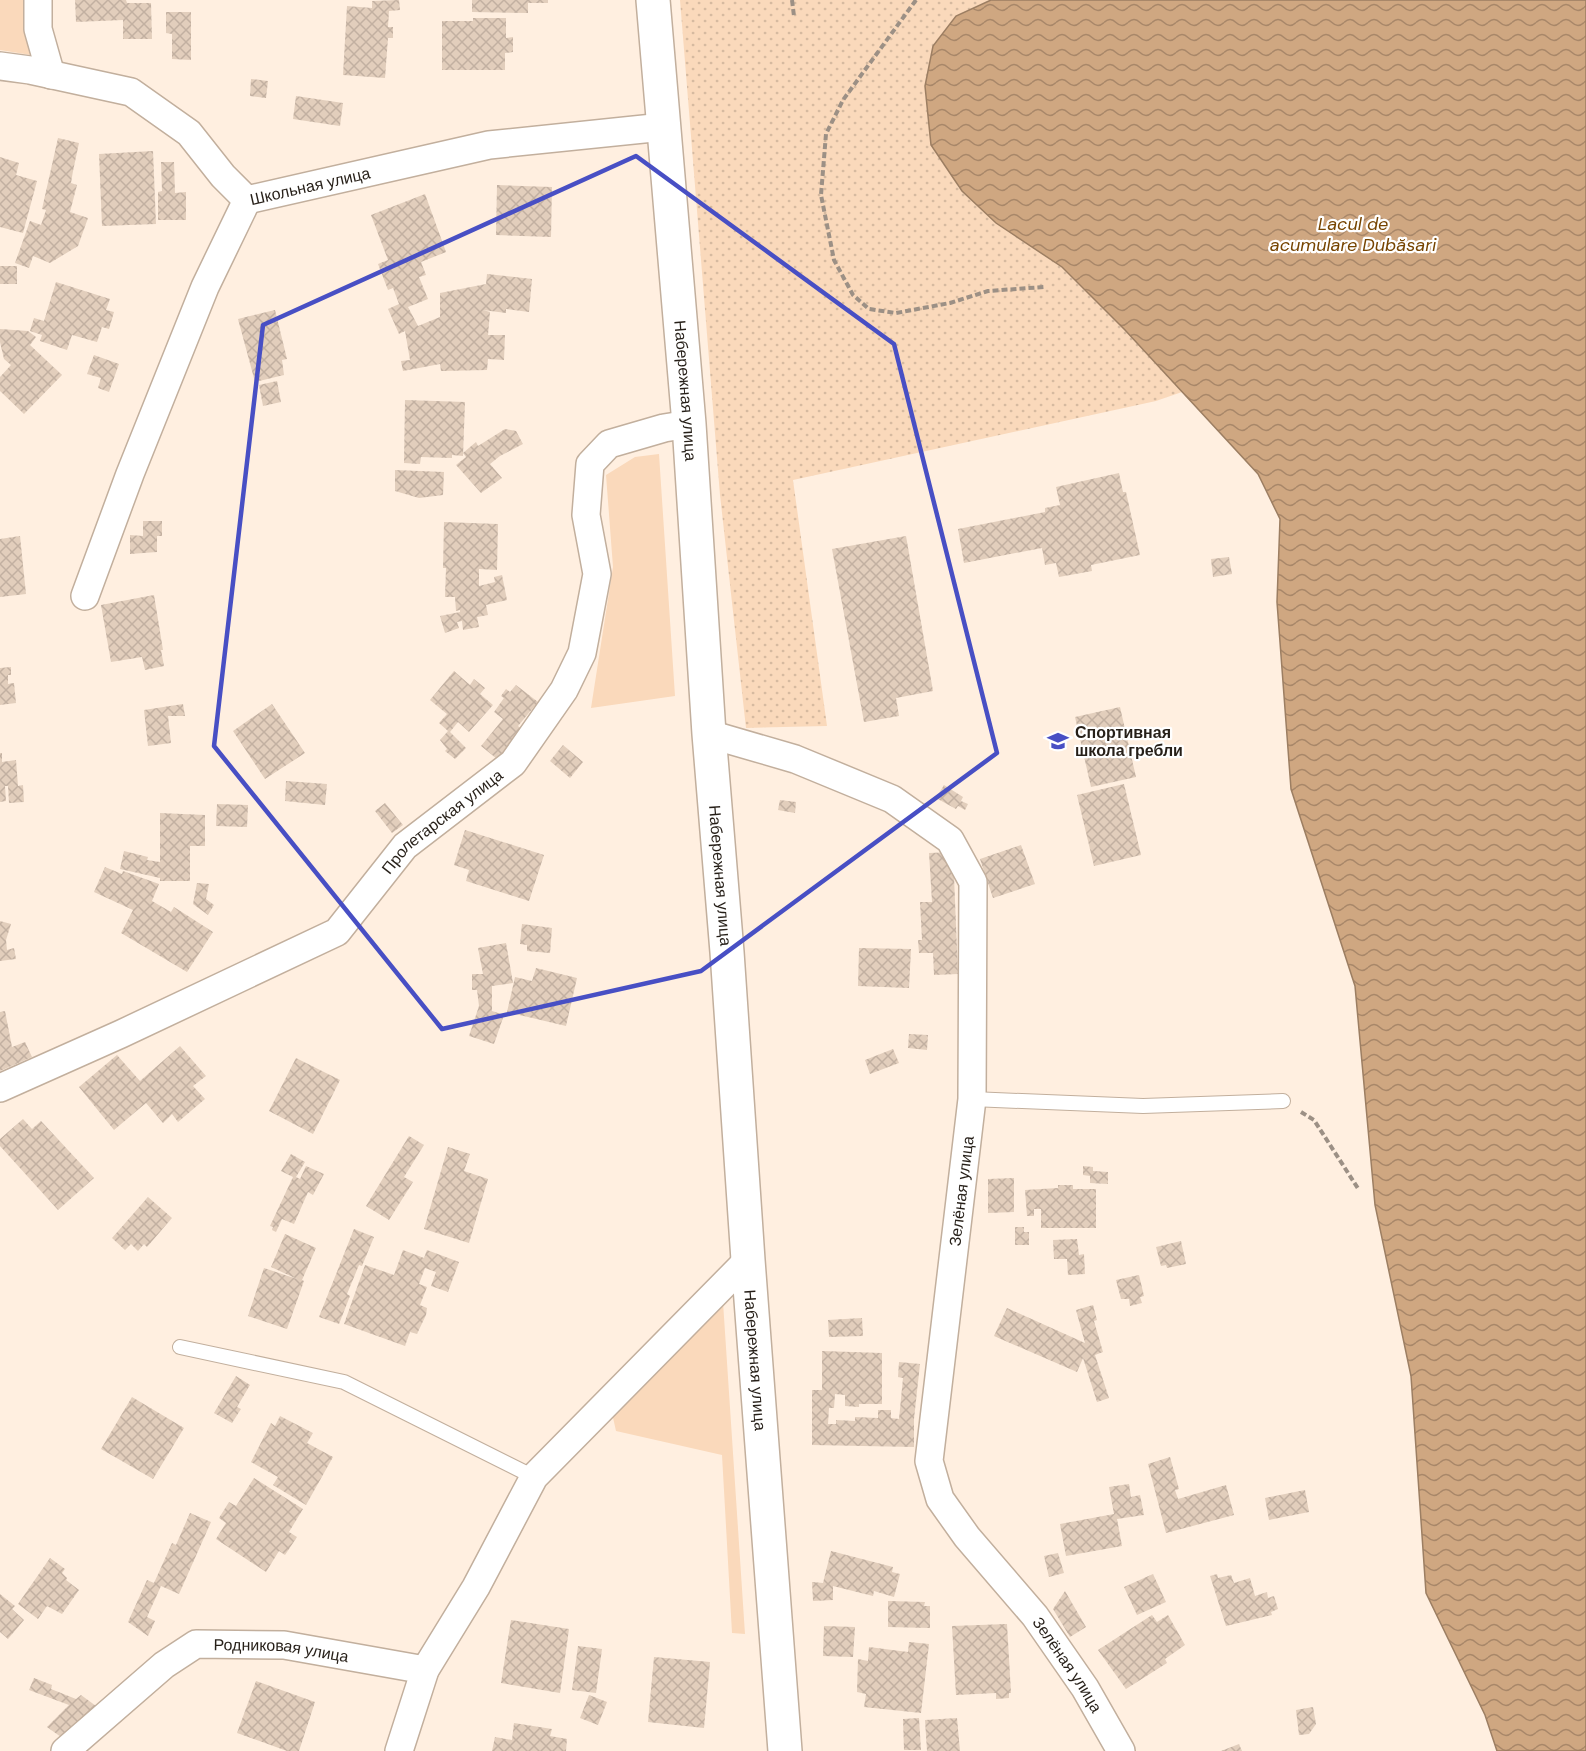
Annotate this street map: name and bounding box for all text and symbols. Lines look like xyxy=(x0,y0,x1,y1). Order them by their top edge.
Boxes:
street label: Школьная улица xyxy=(248,162,372,210)
water label: Lacul de acumulare Dubăsari xyxy=(1270,212,1437,257)
street label: Набережная улица xyxy=(669,319,701,462)
place label: Спортивная школа гребли xyxy=(1075,722,1183,761)
school or university icon: Спортивная школа гребли xyxy=(1046,729,1070,753)
street label: Пролетарская улица xyxy=(377,765,507,878)
street label: Набережная улица xyxy=(704,804,736,947)
street label: Зелёная улица xyxy=(944,1135,979,1247)
street label: Набережная улица xyxy=(739,1289,771,1432)
street label: Зелёная улица xyxy=(1028,1613,1107,1717)
street label: Родниковая улица xyxy=(214,1634,350,1667)

